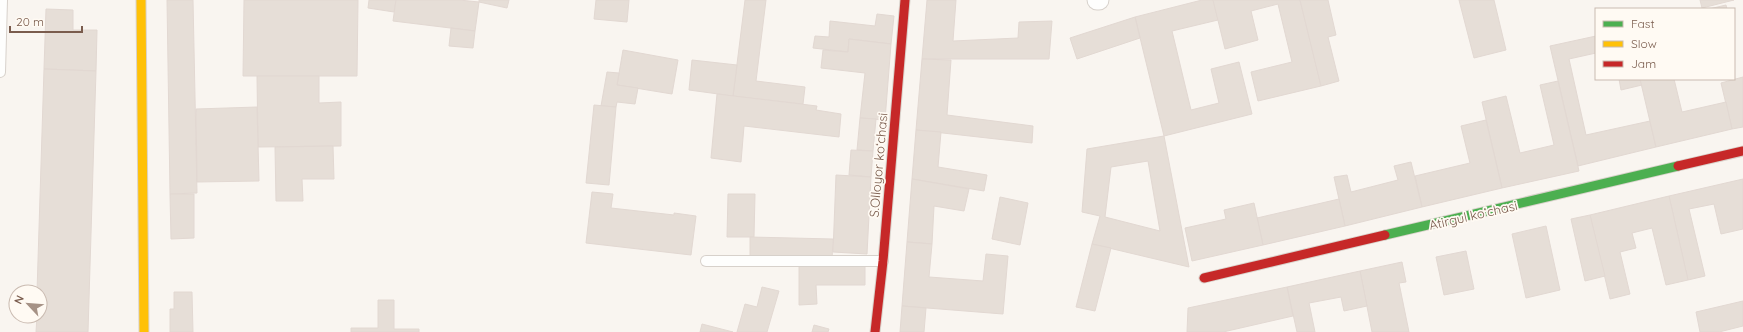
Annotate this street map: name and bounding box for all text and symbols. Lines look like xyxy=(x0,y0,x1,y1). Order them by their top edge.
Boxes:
scale bar xyxy=(10,8,82,34)
legend xyxy=(1595,8,1735,80)
text: 20 m xyxy=(16,14,44,29)
text: Fast xyxy=(1631,16,1655,31)
text: Slow xyxy=(1631,36,1657,51)
text: Jam xyxy=(1631,56,1656,71)
street label: S.Olloyor koʻchasi xyxy=(865,112,891,218)
street label: Atirgul koʻchasi xyxy=(1427,197,1519,233)
north arrow xyxy=(8,284,48,324)
text: N xyxy=(11,293,27,306)

